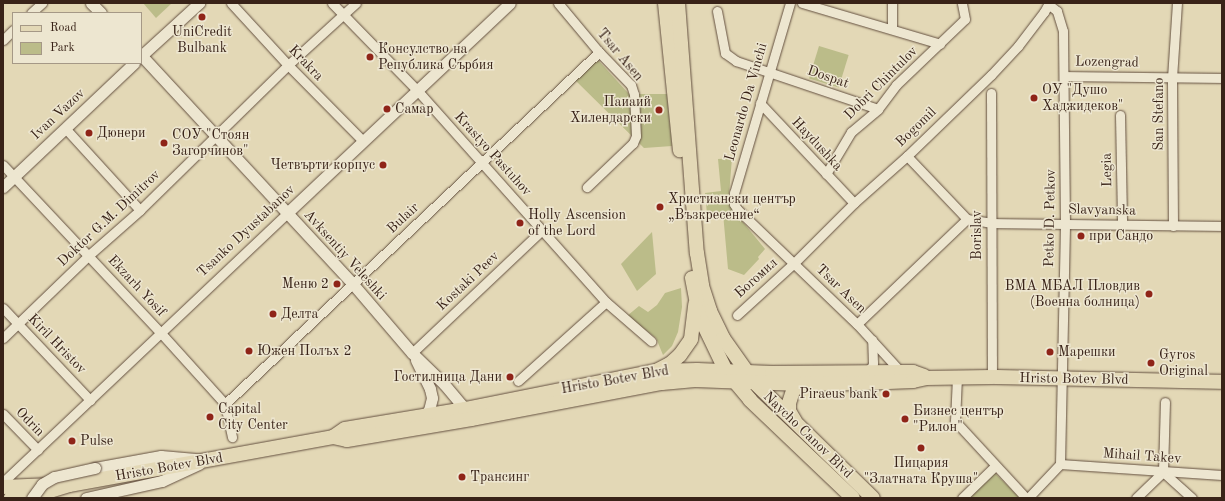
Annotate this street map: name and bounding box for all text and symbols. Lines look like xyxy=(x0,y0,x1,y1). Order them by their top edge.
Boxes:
legend xyxy=(12,12,142,64)
marker: UniCredit Bulbank xyxy=(197,12,207,22)
text: Road xyxy=(50,22,77,34)
place label: UniCredit Bulbank xyxy=(172,24,232,56)
street label: Tsar Asen xyxy=(593,25,647,85)
place label: Консулство на Република Сърбия xyxy=(378,41,493,74)
street label: Leonardo Da Vinchi xyxy=(721,41,771,163)
text: Park xyxy=(50,42,75,54)
street label: Krakra xyxy=(285,42,327,84)
street label: Dobri Chintulov xyxy=(841,43,921,123)
marker: Консулство на Република Сърбия xyxy=(365,52,375,62)
street label: Lozengrad xyxy=(1075,53,1139,71)
street label: Dospat xyxy=(805,62,851,92)
street label: San Stefano xyxy=(1151,77,1167,151)
place label: ОУ "Душо Хаджидеков" xyxy=(1042,82,1123,114)
street label: Ivan Vazov xyxy=(28,85,88,143)
marker: ОУ "Душо Хаджидеков" xyxy=(1029,93,1039,103)
place label: Паиаий Хилендарски xyxy=(570,94,651,126)
place label: Самар xyxy=(395,101,434,117)
marker: Самар xyxy=(382,104,392,114)
street label: Bogomil xyxy=(892,104,940,150)
marker: Паиаий Хилендарски xyxy=(654,105,664,115)
street label: Krastyo Pastuhov xyxy=(451,108,535,200)
street label: Haydushka xyxy=(788,114,846,174)
place label: Дюнери xyxy=(97,125,146,141)
place label: СОУ "Стоян Загорчинов" xyxy=(172,127,249,160)
marker: Дюнери xyxy=(84,128,94,138)
marker: СОУ "Стоян Загорчинов" xyxy=(159,138,169,148)
street label: Legia xyxy=(1098,153,1116,187)
place label: Четвърти корпус xyxy=(270,157,375,173)
marker: Четвърти корпус xyxy=(378,160,388,170)
street label: Doktor G.M. Dimitrov xyxy=(54,166,164,270)
street label: Petko D. Petkov xyxy=(1041,169,1059,267)
street label: Tsanko Dyustabanov xyxy=(194,181,298,281)
place label: Христиански център „Възкресение“ xyxy=(668,191,796,224)
street label: Bulair xyxy=(384,199,422,237)
street label: Slavyanska xyxy=(1068,201,1136,219)
marker: Христиански център „Възкресение“ xyxy=(655,202,665,212)
street label: Avksentiy Veleshki xyxy=(300,206,390,304)
place label: Holly Ascension of the Lord xyxy=(528,207,626,240)
street label: Borislav xyxy=(969,210,985,260)
marker: Holly Ascension of the Lord xyxy=(515,218,525,228)
place label: при Сандо xyxy=(1089,228,1153,244)
marker: при Сандо xyxy=(1076,231,1086,241)
street label: Kostaki Peev xyxy=(433,248,503,314)
street label: Ekzarh Yosif xyxy=(104,252,170,320)
street label: Богомил xyxy=(731,254,781,302)
street label: Tsar Asen xyxy=(812,261,870,317)
place label: Меню 2 xyxy=(282,276,329,292)
place label: ВМА МБАЛ Пловдив (Военна болница) xyxy=(1005,278,1140,310)
marker: Меню 2 xyxy=(332,279,342,289)
marker: ВМА МБАЛ Пловдив (Военна болница) xyxy=(1143,288,1155,300)
place label: Делта xyxy=(281,306,318,322)
marker: Делта xyxy=(268,309,278,319)
street label: Kiril Hristov xyxy=(24,311,90,377)
place label: Южен Полъх 2 xyxy=(257,343,352,359)
place label: Марешки xyxy=(1058,344,1116,360)
marker: Южен Полъх 2 xyxy=(244,346,254,356)
marker: Марешки xyxy=(1045,347,1055,357)
place label: Gyros Original xyxy=(1159,347,1208,380)
marker: Gyros Original xyxy=(1146,358,1156,368)
street label: Hristo Botev Blvd xyxy=(560,362,670,398)
place label: Гостилница Дани xyxy=(393,369,502,385)
street label: Hristo Botev Blvd xyxy=(1019,370,1129,388)
marker: Гостилница Дани xyxy=(505,372,515,382)
place label: Piraeus bank xyxy=(799,386,878,402)
street label: Naycho Canov Blvd xyxy=(760,388,856,482)
marker: Piraeus bank xyxy=(881,389,891,399)
place label: Capital City Center xyxy=(218,401,288,434)
place label: Бизнес център "Рилон" xyxy=(913,403,1004,436)
street label: Odrin xyxy=(12,404,48,440)
marker: Capital City Center xyxy=(205,412,215,422)
marker: Бизнес център "Рилон" xyxy=(900,414,910,424)
place label: Pulse xyxy=(80,433,113,449)
marker: Pulse xyxy=(67,436,77,446)
marker: Пицария "Златната Круша" xyxy=(916,443,926,453)
street label: Mihail Takev xyxy=(1102,445,1182,467)
street label: Hristo Botev Blvd xyxy=(114,449,224,485)
place label: Пицария "Златната Круша" xyxy=(864,455,978,488)
place label: Трансинг xyxy=(470,469,529,485)
marker: Трансинг xyxy=(457,472,467,482)

